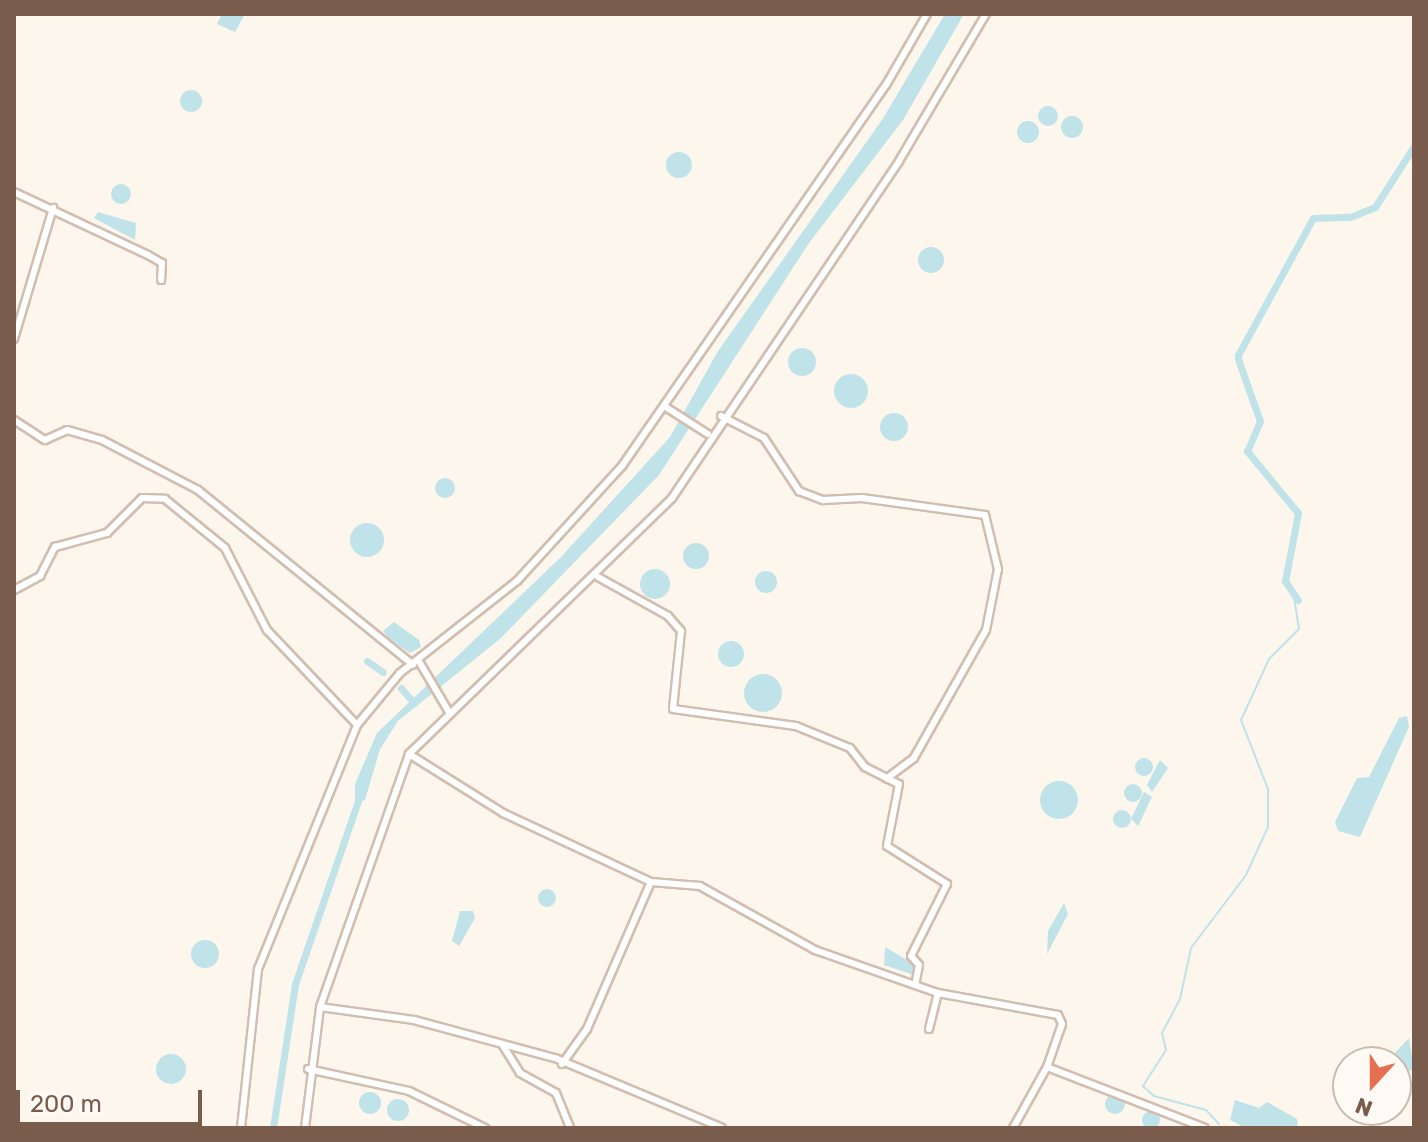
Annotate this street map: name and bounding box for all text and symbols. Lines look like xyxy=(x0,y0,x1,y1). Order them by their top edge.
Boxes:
north arrow xyxy=(1332,1046,1412,1126)
scale bar xyxy=(20,1074,206,1124)
text: 200 m xyxy=(30,1090,102,1118)
text: N xyxy=(1352,1092,1376,1122)

